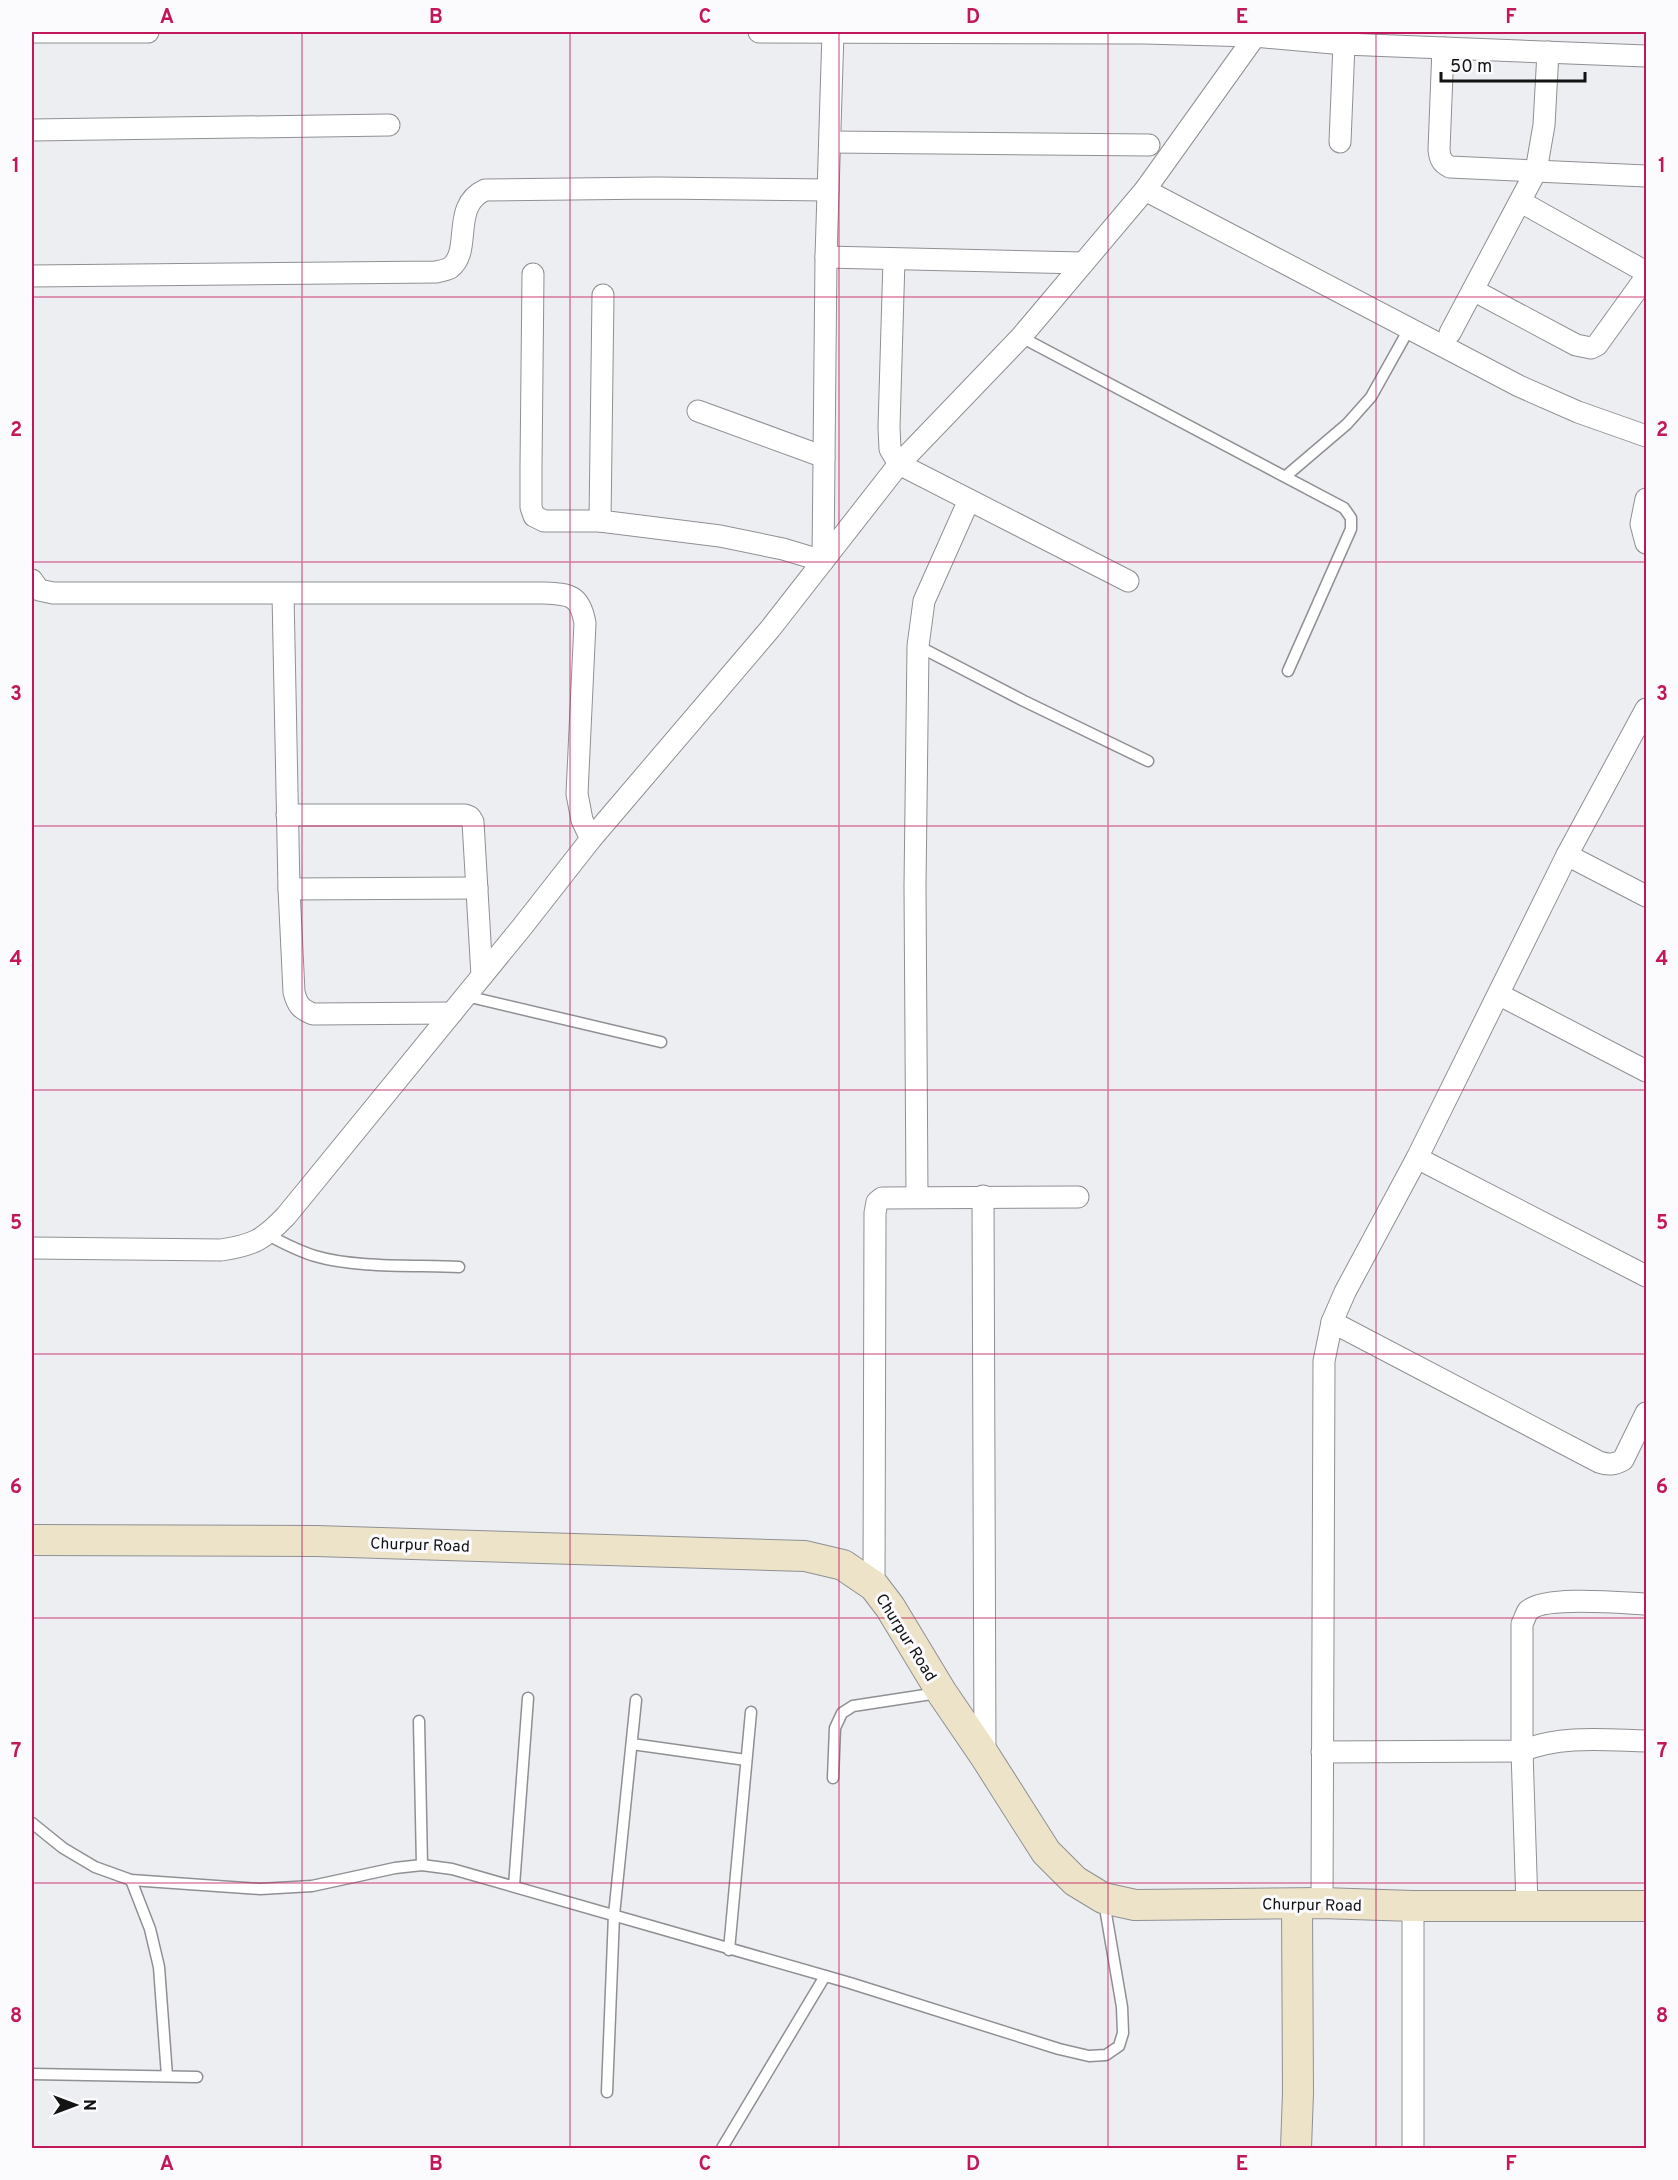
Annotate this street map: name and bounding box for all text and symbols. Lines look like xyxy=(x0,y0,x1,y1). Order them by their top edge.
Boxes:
text: A xyxy=(160,5,174,31)
text: B xyxy=(429,5,443,31)
text: C xyxy=(699,5,711,31)
text: D xyxy=(966,5,980,31)
text: E xyxy=(1236,5,1248,31)
text: F xyxy=(1505,5,1517,31)
scale bar xyxy=(1441,45,1585,83)
text: 50 m xyxy=(1450,56,1492,79)
text: 1 xyxy=(12,154,20,180)
text: 1 xyxy=(1658,154,1666,180)
text: 2 xyxy=(10,418,22,444)
text: 2 xyxy=(1656,418,1668,444)
text: 3 xyxy=(10,682,22,708)
text: 3 xyxy=(1656,682,1668,708)
text: 4 xyxy=(10,947,22,973)
text: 4 xyxy=(1656,947,1668,973)
text: 5 xyxy=(10,1211,22,1237)
text: 5 xyxy=(1656,1211,1668,1237)
text: 6 xyxy=(10,1475,22,1501)
text: 6 xyxy=(1656,1475,1668,1501)
street label: Churpur Road xyxy=(370,1534,470,1558)
street label: Churpur Road xyxy=(870,1590,940,1686)
text: 7 xyxy=(11,1739,21,1765)
text: 7 xyxy=(1657,1739,1667,1765)
street label: Churpur Road xyxy=(1262,1895,1362,1917)
text: 8 xyxy=(10,2004,22,2030)
text: 8 xyxy=(1656,2004,1668,2030)
north arrow xyxy=(45,2075,105,2135)
text: N xyxy=(78,2099,98,2111)
text: A xyxy=(160,2152,174,2178)
text: B xyxy=(429,2152,443,2178)
text: C xyxy=(699,2152,711,2178)
text: D xyxy=(966,2152,980,2178)
text: E xyxy=(1236,2152,1248,2178)
text: F xyxy=(1505,2152,1517,2178)

